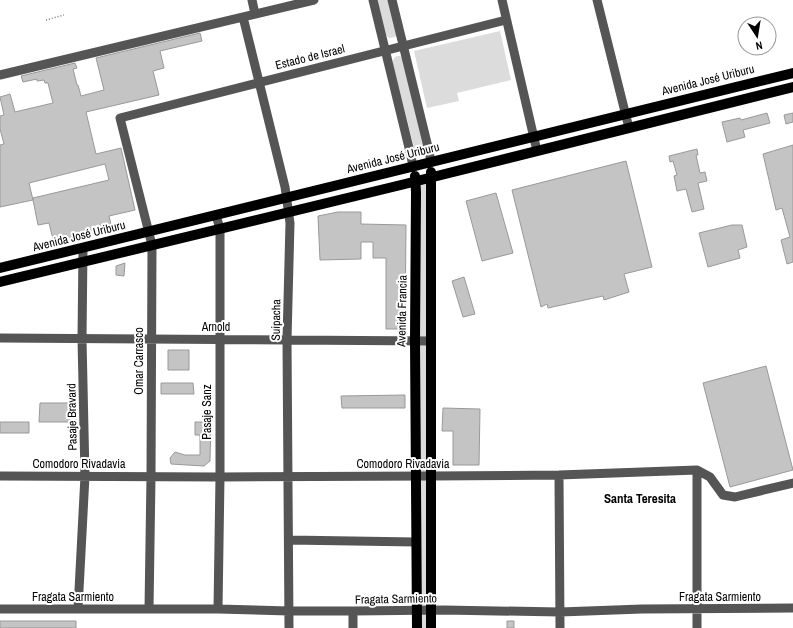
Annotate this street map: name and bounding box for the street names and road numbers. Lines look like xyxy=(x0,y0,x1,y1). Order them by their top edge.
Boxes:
street label: Estado de Israel xyxy=(274,41,346,73)
street label: Avenida José Uriburu xyxy=(659,61,756,99)
street label: Avenida José Uriburu xyxy=(344,139,441,177)
street label: Avenida José Uriburu xyxy=(30,217,127,255)
street label: Avenida Francia xyxy=(393,274,411,348)
street label: Suipacha xyxy=(268,299,284,341)
street label: Arnold xyxy=(201,319,230,335)
street label: Omar Carrasco xyxy=(131,327,147,395)
street label: Pasaje Bravard xyxy=(63,383,81,451)
street label: Pasaje Sanz xyxy=(199,384,215,440)
street label: Comodoro Rivadavia xyxy=(33,456,126,472)
street label: Comodoro Rivadavia xyxy=(357,456,450,472)
street label: Fragata Sarmiento xyxy=(32,589,114,605)
street label: Fragata Sarmiento xyxy=(679,589,761,605)
street label: Fragata Sarmiento xyxy=(355,590,437,608)

